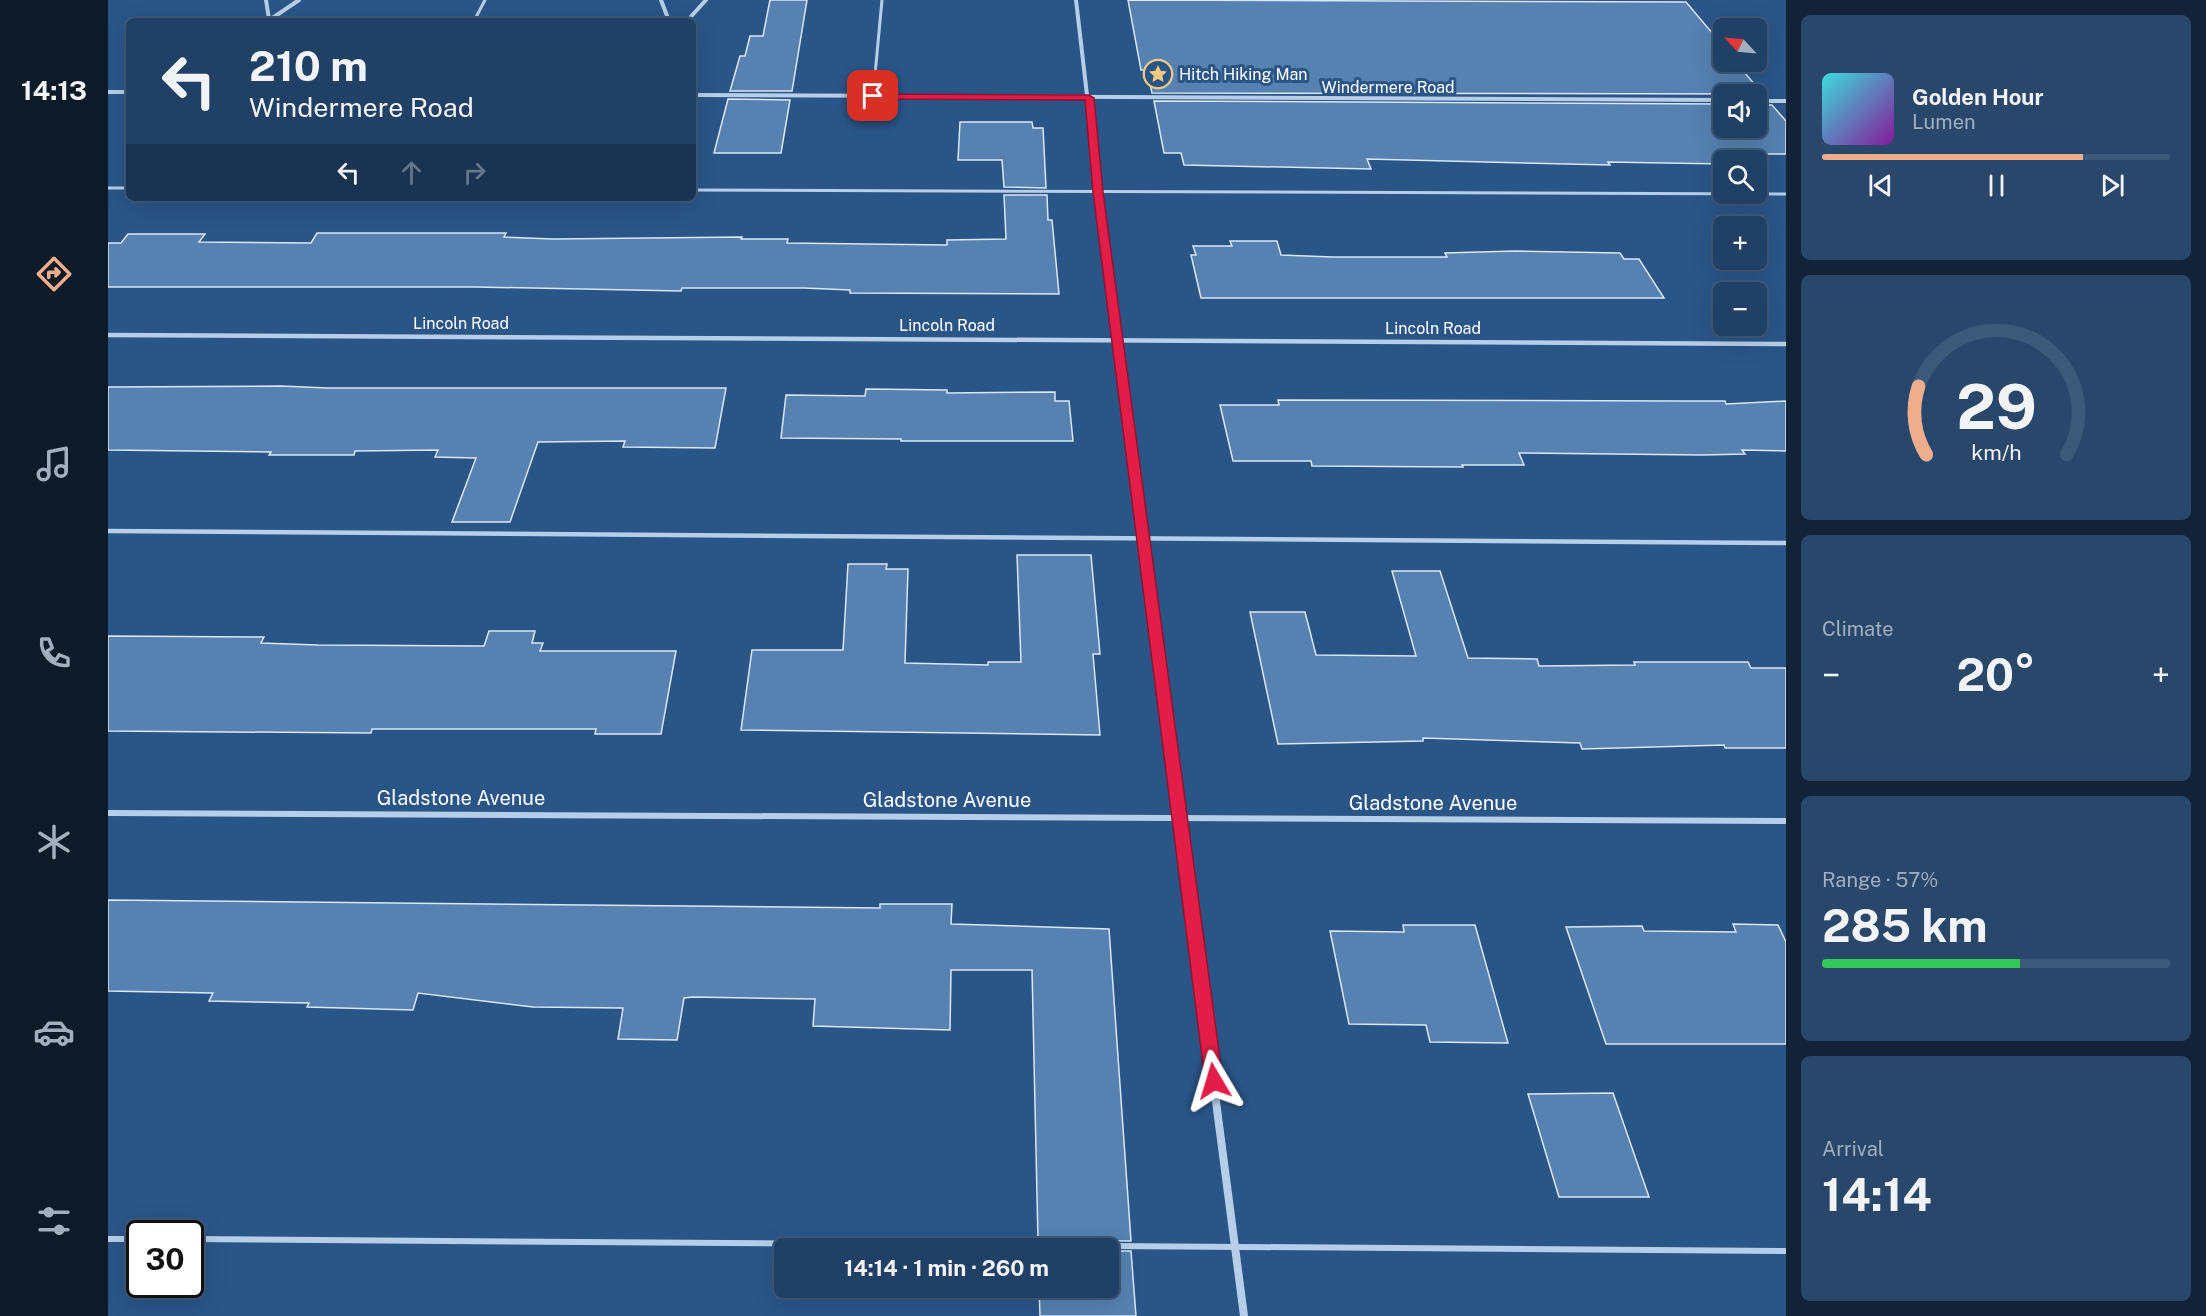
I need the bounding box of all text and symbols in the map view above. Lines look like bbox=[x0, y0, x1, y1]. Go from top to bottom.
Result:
north arrow bbox=[1713, 18, 1767, 72]
map controls bbox=[1713, 18, 1767, 336]
text: 210 m bbox=[249, 41, 368, 90]
icon: left bbox=[150, 42, 228, 120]
place icon: Hitch Hiking Man bbox=[1142, 58, 1174, 90]
place label: Hitch Hiking Man bbox=[1179, 65, 1308, 84]
pin bbox=[847, 70, 898, 121]
text: 14:13 bbox=[21, 74, 87, 106]
street label: Windermere Road bbox=[1321, 78, 1455, 97]
icon: arrive bbox=[856, 79, 889, 112]
button: sound bbox=[1713, 84, 1767, 138]
text: Golden Hour bbox=[1912, 84, 2043, 110]
text: Windermere Road bbox=[249, 91, 474, 123]
text: Lumen bbox=[1912, 110, 1976, 134]
button: search bbox=[1713, 150, 1767, 204]
icon: left bbox=[332, 156, 365, 189]
icon: ahead bbox=[395, 156, 428, 189]
icon: right bbox=[458, 156, 491, 189]
icon: previous bbox=[1864, 169, 1897, 202]
icon: pause bbox=[1980, 169, 2013, 202]
icon: next bbox=[2096, 169, 2129, 202]
button: + bbox=[1713, 216, 1767, 270]
icon: directions bbox=[33, 253, 75, 295]
button: − bbox=[1713, 282, 1767, 336]
street label: Lincoln Road bbox=[413, 314, 509, 333]
street label: Lincoln Road bbox=[899, 316, 995, 335]
street label: Lincoln Road bbox=[1385, 319, 1481, 338]
text: 29 bbox=[1956, 370, 2036, 443]
text: km/h bbox=[1971, 440, 2021, 465]
icon: music bbox=[33, 443, 75, 485]
text: Climate bbox=[1822, 617, 1894, 641]
icon: phone bbox=[33, 632, 75, 674]
text: 20° bbox=[1957, 648, 2035, 701]
text: − bbox=[1822, 656, 1840, 694]
text: + bbox=[2152, 656, 2170, 694]
street label: Gladstone Avenue bbox=[377, 786, 545, 810]
street label: Gladstone Avenue bbox=[863, 788, 1031, 812]
street label: Gladstone Avenue bbox=[1349, 791, 1517, 815]
icon: climate bbox=[33, 821, 75, 863]
text: Range · 57% bbox=[1822, 868, 1938, 892]
text: 285 km bbox=[1822, 899, 1988, 952]
icon: car bbox=[33, 1011, 75, 1053]
position arrow bbox=[1182, 1049, 1246, 1113]
text: Arrival bbox=[1822, 1137, 1884, 1161]
text: 14:14 bbox=[1822, 1168, 1932, 1221]
icon: filters bbox=[33, 1200, 75, 1242]
speed limit sign: 30 bbox=[126, 1220, 204, 1298]
text: 14:14 · 1 min · 260 m bbox=[844, 1255, 1049, 1281]

